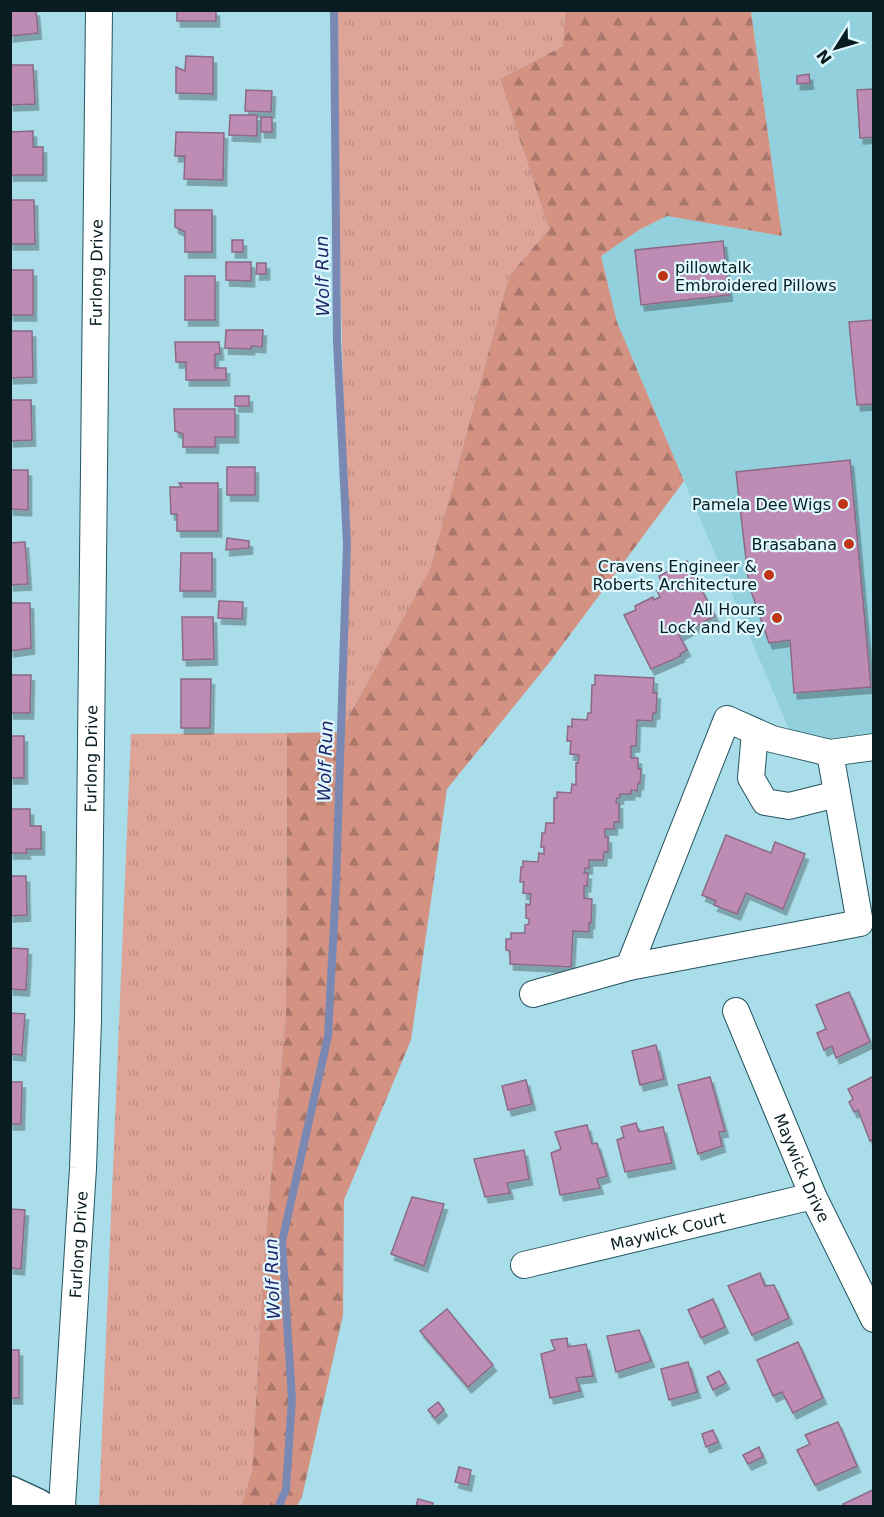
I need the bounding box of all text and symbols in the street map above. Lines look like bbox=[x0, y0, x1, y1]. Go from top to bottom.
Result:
north arrow bbox=[806, 18, 866, 78]
text: N bbox=[813, 46, 836, 68]
street label: Furlong Drive bbox=[86, 219, 106, 327]
water label: Wolf Run bbox=[311, 235, 333, 317]
place label: pillowtalk Embroidered Pillows bbox=[675, 258, 836, 295]
marker: pillowtalk Embroidered Pillows bbox=[656, 269, 670, 283]
place label: Pamela Dee Wigs bbox=[692, 495, 831, 514]
marker: Pamela Dee Wigs bbox=[836, 497, 850, 511]
place label: Brasabana bbox=[752, 535, 837, 554]
marker: Brasabana bbox=[842, 537, 856, 551]
place label: Cravens Engineer & Roberts Architecture bbox=[593, 557, 757, 594]
marker: Cravens Engineer & Roberts Architecture bbox=[762, 568, 776, 582]
place label: All Hours Lock and Key bbox=[659, 600, 765, 637]
marker: All Hours Lock and Key bbox=[770, 611, 784, 625]
street label: Furlong Drive bbox=[81, 705, 101, 813]
water label: Wolf Run bbox=[313, 720, 337, 802]
street label: Maywick Drive bbox=[770, 1111, 834, 1225]
street label: Furlong Drive bbox=[65, 1190, 91, 1299]
street label: Maywick Court bbox=[608, 1208, 727, 1254]
water label: Wolf Run bbox=[260, 1238, 284, 1320]

